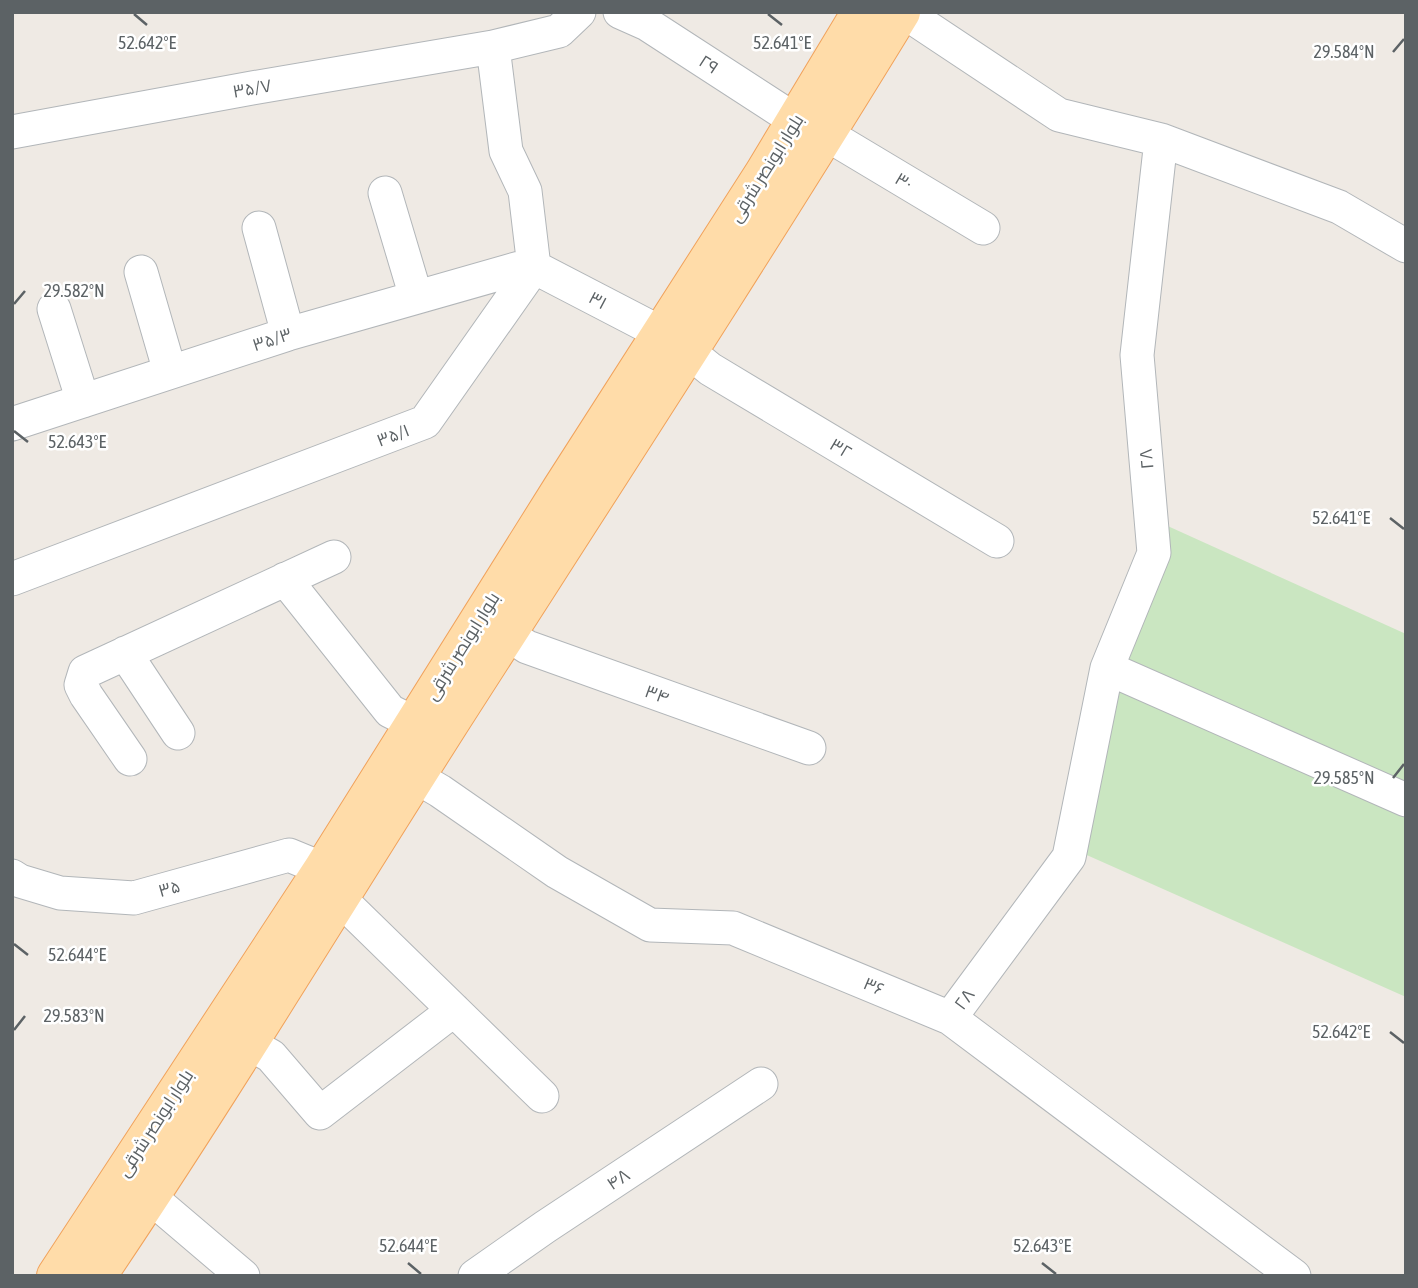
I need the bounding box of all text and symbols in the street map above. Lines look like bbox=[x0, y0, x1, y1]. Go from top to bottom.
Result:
text: 52.642°E bbox=[118, 32, 176, 53]
text: 52.641°E bbox=[753, 32, 811, 53]
text: 29.584°N bbox=[1313, 41, 1375, 62]
street label: ۲۹ bbox=[695, 50, 723, 78]
street label: ۳۵/۷ bbox=[231, 74, 273, 102]
street label: بلوار ابونصر شرقی bbox=[724, 110, 808, 226]
street label: ۳۰ bbox=[891, 168, 917, 194]
text: 29.582°N bbox=[43, 280, 105, 301]
street label: ۳۱ bbox=[585, 287, 611, 313]
street label: ۳۵/۳ bbox=[250, 323, 294, 355]
street label: ۳۵/۱ bbox=[374, 419, 412, 451]
text: 52.643°E bbox=[48, 431, 106, 452]
street label: ۳۲ bbox=[826, 433, 856, 463]
street label: ۲۸ bbox=[1135, 448, 1157, 470]
text: 52.641°E bbox=[1312, 507, 1370, 528]
street label: بلوار ابونصر شرقی bbox=[420, 588, 504, 704]
street label: ۳۴ bbox=[642, 680, 672, 708]
text: 29.585°N bbox=[1313, 767, 1375, 788]
street label: ۳۵ bbox=[156, 875, 182, 901]
text: 52.644°E bbox=[48, 944, 106, 965]
street label: ۳۶ bbox=[860, 972, 888, 1000]
street label: ۲۸ bbox=[949, 984, 979, 1014]
text: 29.583°N bbox=[43, 1005, 105, 1026]
text: 52.642°E bbox=[1312, 1021, 1370, 1042]
street label: بلوار ابونصر شرقی bbox=[113, 1065, 198, 1181]
street label: ۴۸ bbox=[603, 1164, 633, 1194]
text: 52.644°E bbox=[379, 1235, 437, 1256]
text: 52.643°E bbox=[1013, 1235, 1071, 1256]

